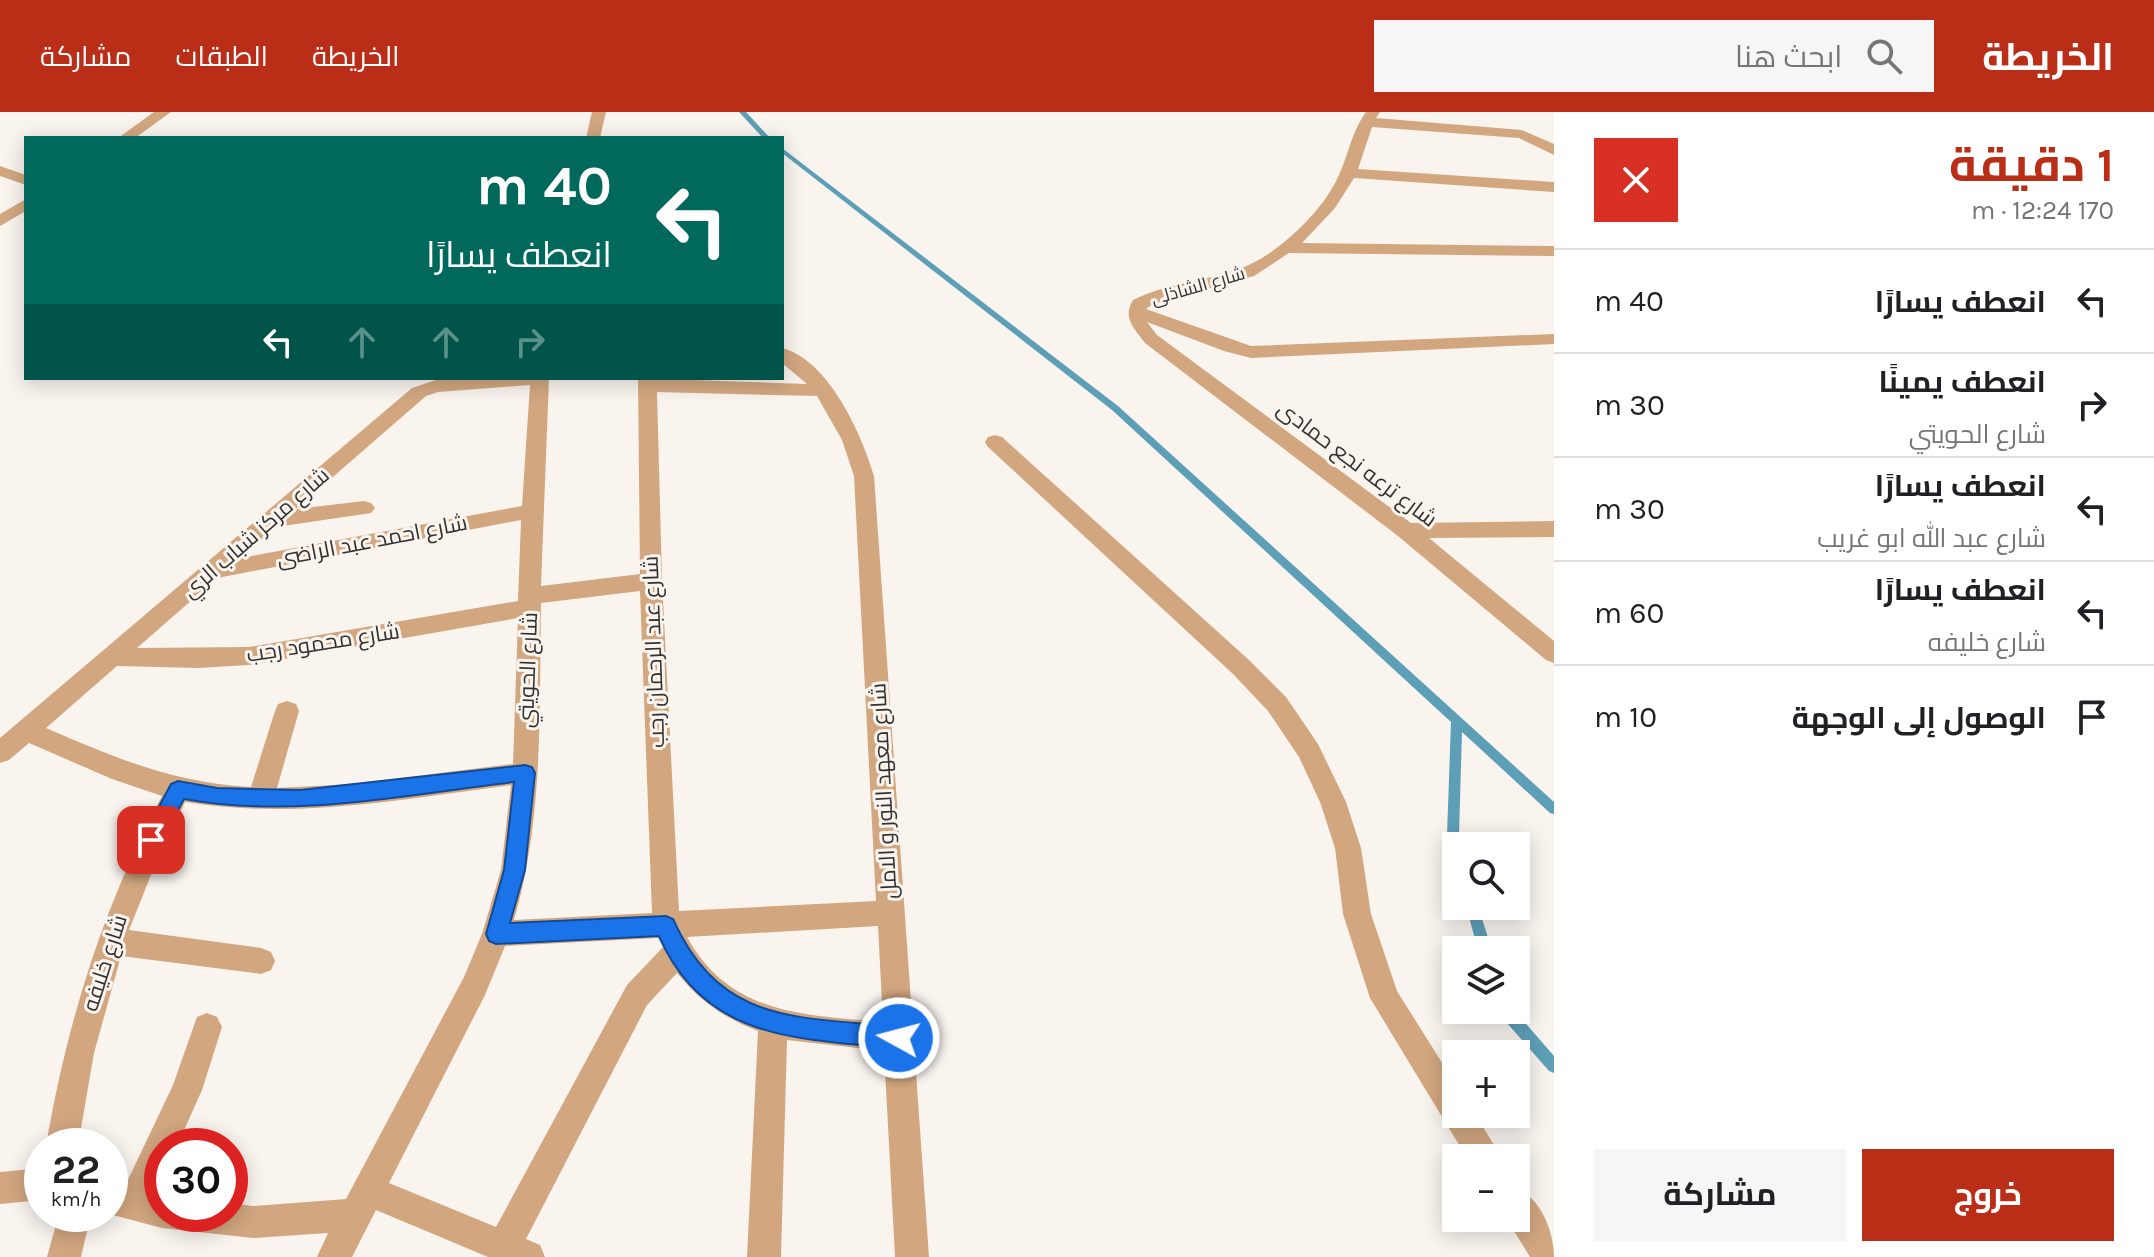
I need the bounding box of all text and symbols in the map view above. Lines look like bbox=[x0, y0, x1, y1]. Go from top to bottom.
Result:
search box bbox=[1374, 20, 1934, 92]
icon: search bbox=[1862, 34, 1906, 78]
text: الخريطة bbox=[1982, 35, 2114, 80]
text: ابحث هنا bbox=[1735, 39, 1842, 75]
text: مشاركة bbox=[40, 40, 131, 73]
text: الطبقات bbox=[175, 40, 268, 73]
text: الخريطة bbox=[312, 40, 399, 73]
text: 1 دقيقة bbox=[1949, 137, 2114, 193]
button: close bbox=[1594, 138, 1678, 222]
text: 40 m bbox=[476, 153, 612, 218]
icon: left bbox=[640, 168, 744, 272]
text: 170 m · 12:24 bbox=[1971, 195, 2114, 226]
text: انعطف يسارًا bbox=[426, 234, 612, 276]
street label: شارع الشاذلى bbox=[1148, 262, 1248, 311]
icon: left bbox=[2070, 279, 2114, 323]
text: 40 m bbox=[1594, 283, 1664, 319]
text: انعطف يسارًا bbox=[1875, 284, 2046, 320]
icon: left bbox=[256, 320, 300, 364]
icon: ahead bbox=[340, 320, 384, 364]
icon: ahead bbox=[424, 320, 468, 364]
icon: right bbox=[508, 320, 552, 364]
text: انعطف يمينًا bbox=[1878, 364, 2046, 400]
icon: right bbox=[2070, 383, 2114, 427]
text: 30 m bbox=[1594, 387, 1665, 423]
street label: شارع ترعه نجع حمادى bbox=[1271, 395, 1442, 533]
text: شارع الحويتي bbox=[1909, 419, 2046, 450]
street label: شارع مركز شباب الري bbox=[177, 462, 337, 606]
text: انعطف يسارًا bbox=[1875, 468, 2046, 504]
icon: left bbox=[2070, 487, 2114, 531]
text: 30 m bbox=[1594, 491, 1665, 527]
street label: شارع احمد عبد الراضى bbox=[274, 510, 470, 573]
text: شارع عبد الله ابو غريب bbox=[1817, 523, 2046, 554]
street label: شارع عبد الرحمان رجب bbox=[638, 555, 671, 749]
text: انعطف يسارًا bbox=[1875, 572, 2046, 608]
icon: left bbox=[2070, 591, 2114, 635]
text: 60 m bbox=[1594, 595, 1664, 631]
street label: شارع الحويتي bbox=[513, 612, 546, 729]
street label: شارع محمود رجب bbox=[245, 618, 402, 669]
text: شارع خليفه bbox=[1928, 627, 2046, 658]
street label: شارع معهد النور و الامل bbox=[865, 682, 904, 900]
icon: arrive bbox=[2070, 695, 2114, 739]
text: 10 m bbox=[1594, 699, 1657, 735]
text: الوصول إلى الوجهة bbox=[1792, 700, 2046, 736]
pin bbox=[117, 806, 185, 874]
icon: arrive bbox=[129, 818, 173, 862]
map controls bbox=[1442, 832, 1530, 1232]
button: search bbox=[1442, 832, 1530, 920]
street label: شارع خليفه bbox=[77, 911, 134, 1015]
button: layers bbox=[1442, 936, 1530, 1024]
position arrow bbox=[857, 996, 941, 1080]
button: + bbox=[1442, 1040, 1530, 1128]
speed limit sign: 30 bbox=[144, 1128, 248, 1232]
button: − bbox=[1442, 1144, 1530, 1232]
text: 22 bbox=[52, 1146, 100, 1193]
button: مشاركة bbox=[1594, 1149, 1846, 1241]
button: خروج bbox=[1862, 1149, 2114, 1241]
text: km/h bbox=[51, 1188, 101, 1211]

